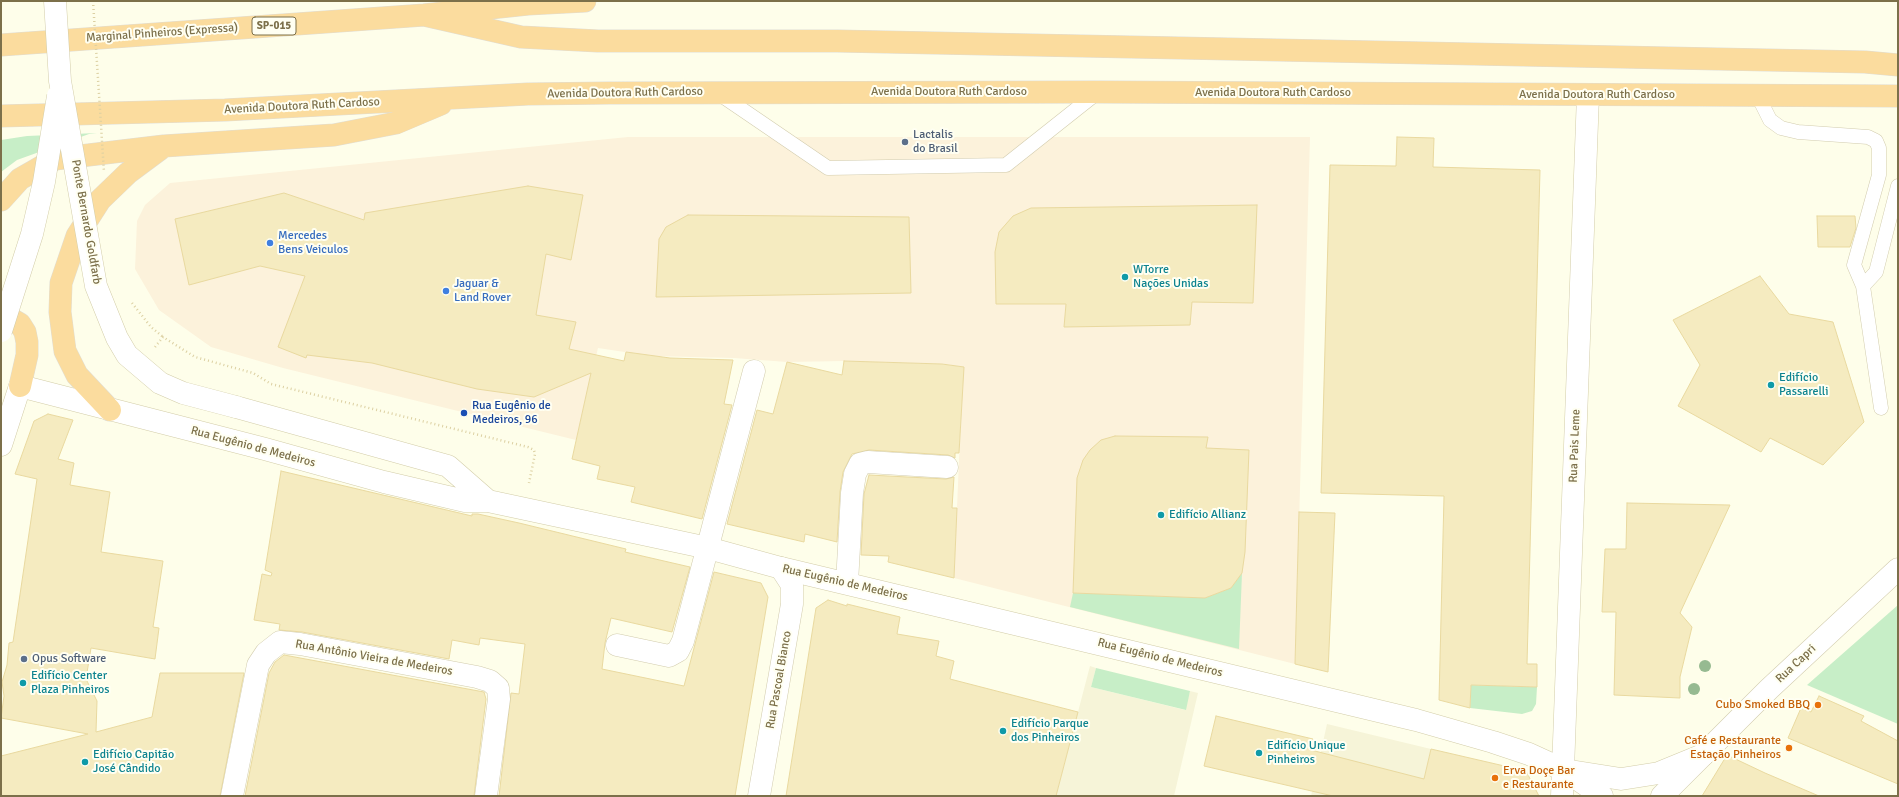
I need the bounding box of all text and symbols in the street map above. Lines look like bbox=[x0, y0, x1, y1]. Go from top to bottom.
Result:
road number: SP-015 bbox=[252, 17, 296, 35]
street label: Marginal Pinheiros (Expressa) bbox=[85, 20, 239, 46]
street label: Avenida Doutora Ruth Cardoso bbox=[547, 84, 703, 102]
street label: Avenida Doutora Ruth Cardoso bbox=[871, 85, 1027, 99]
street label: Avenida Doutora Ruth Cardoso bbox=[1195, 86, 1351, 100]
street label: Avenida Doutora Ruth Cardoso bbox=[1519, 88, 1675, 102]
street label: Avenida Doutora Ruth Cardoso bbox=[224, 95, 380, 117]
place label: Lactalis do Brasil bbox=[913, 128, 958, 156]
marker: Lactalis do Brasil bbox=[900, 137, 910, 147]
street label: Ponte Bernardo Goldfarb bbox=[68, 158, 104, 286]
place label: Mercedes Bens Veiculos bbox=[278, 229, 348, 257]
marker: Mercedes Bens Veiculos bbox=[265, 238, 275, 248]
place label: WTorre Nações Unidas bbox=[1133, 263, 1208, 291]
marker: WTorre Nações Unidas bbox=[1120, 272, 1130, 282]
place label: Jaguar & Land Rover bbox=[454, 277, 511, 305]
marker: Jaguar & Land Rover bbox=[441, 286, 451, 296]
place label: Edifício Passarelli bbox=[1779, 371, 1829, 399]
marker: Edifício Passarelli bbox=[1766, 380, 1776, 390]
place label: Rua Eugênio de Medeiros, 96 bbox=[472, 399, 551, 427]
marker: Rua Eugênio de Medeiros, 96 bbox=[459, 408, 469, 418]
street label: Rua Pais Leme bbox=[1567, 409, 1583, 483]
street label: Rua Eugênio de Medeiros bbox=[189, 423, 317, 471]
place label: Edifício Allianz bbox=[1169, 508, 1246, 522]
marker: Edifício Allianz bbox=[1156, 510, 1166, 520]
street label: Rua Eugênio de Medeiros bbox=[781, 562, 909, 604]
street label: Rua Pascoal Bianco bbox=[763, 630, 795, 730]
street label: Rua Eugênio de Medeiros bbox=[1096, 635, 1224, 681]
street label: Rua Antônio Vieira de Medeiros bbox=[294, 637, 454, 679]
street label: Rua Capri bbox=[1773, 642, 1819, 686]
place label: Opus Software bbox=[32, 652, 106, 666]
marker: Opus Software bbox=[19, 654, 29, 664]
place label: Edifício Center Plaza Pinheiros bbox=[31, 669, 110, 697]
marker: Edifício Center Plaza Pinheiros bbox=[18, 678, 28, 688]
place label: Cubo Smoked BBQ bbox=[1716, 698, 1810, 712]
marker: Cubo Smoked BBQ bbox=[1813, 700, 1823, 710]
place label: Edifício Parque dos Pinheiros bbox=[1011, 717, 1089, 745]
marker: Edifício Parque dos Pinheiros bbox=[998, 726, 1008, 736]
place label: Café e Restaurante Estação Pinheiros bbox=[1684, 734, 1781, 762]
place label: Edifício Unique Pinheiros bbox=[1267, 739, 1346, 767]
marker: Café e Restaurante Estação Pinheiros bbox=[1784, 743, 1794, 753]
place label: Edifício Capitão José Cândido bbox=[93, 748, 174, 776]
marker: Edifício Unique Pinheiros bbox=[1254, 748, 1264, 758]
marker: Edifício Capitão José Cândido bbox=[80, 757, 90, 767]
place label: Erva Doçe Bar e Restaurante bbox=[1503, 764, 1575, 792]
marker: Erva Doçe Bar e Restaurante bbox=[1490, 773, 1500, 783]

